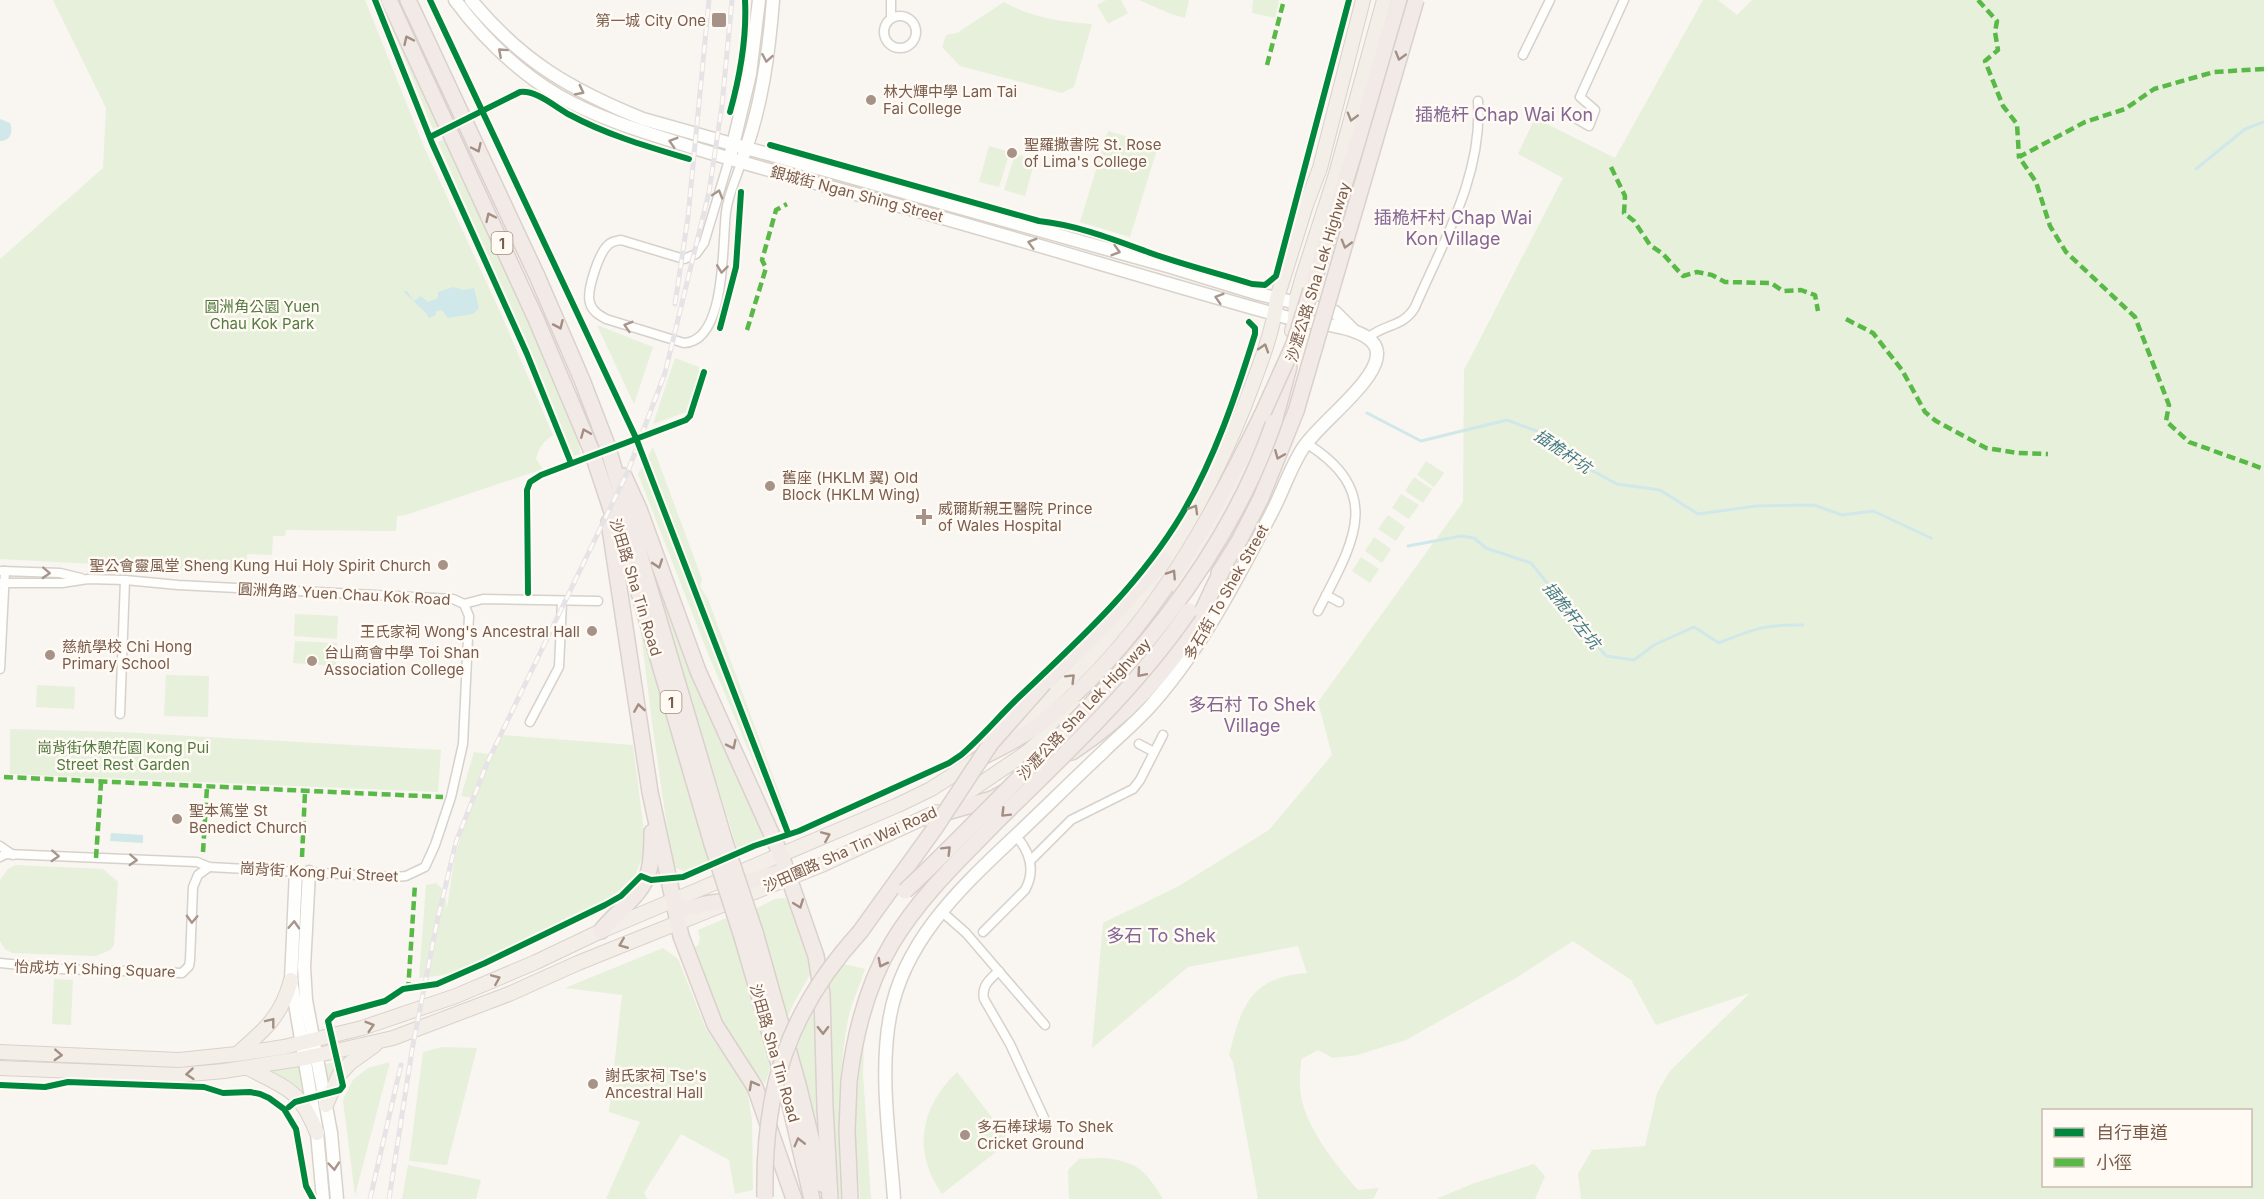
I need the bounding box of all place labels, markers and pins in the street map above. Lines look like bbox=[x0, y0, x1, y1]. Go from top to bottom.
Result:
place label: 第一城 City One bbox=[595, 11, 706, 30]
marker: 第一城 City One bbox=[710, 11, 728, 29]
place label: 林大輝中學 Lam Tai Fai College bbox=[883, 82, 1017, 118]
marker: 林大輝中學 Lam Tai Fai College bbox=[864, 93, 878, 107]
place label: 聖羅撒書院 St. Rose of Lima's College bbox=[1024, 135, 1161, 171]
marker: 聖羅撒書院 St. Rose of Lima's College bbox=[1005, 146, 1019, 160]
place label: 舊座 (HKLM 翼) Old Block (HKLM Wing) bbox=[782, 468, 920, 504]
marker: 舊座 (HKLM 翼) Old Block (HKLM Wing) bbox=[763, 479, 777, 493]
place label: 威爾斯親王醫院 Prince of Wales Hospital bbox=[938, 499, 1093, 535]
marker: 威爾斯親王醫院 Prince of Wales Hospital bbox=[915, 508, 933, 526]
place label: 聖公會靈風堂 Sheng Kung Hui Holy Spirit Church bbox=[90, 556, 431, 575]
marker: 聖公會靈風堂 Sheng Kung Hui Holy Spirit Church bbox=[436, 558, 450, 572]
place label: 王氏家祠 Wong's Ancestral Hall bbox=[360, 622, 580, 641]
marker: 王氏家祠 Wong's Ancestral Hall bbox=[585, 624, 599, 638]
place label: 慈航學校 Chi Hong Primary School bbox=[62, 637, 192, 673]
place label: 台山商會中學 Toi Shan Association College bbox=[324, 643, 479, 679]
marker: 慈航學校 Chi Hong Primary School bbox=[43, 648, 57, 662]
marker: 台山商會中學 Toi Shan Association College bbox=[305, 654, 319, 668]
place label: 聖本篤堂 St Benedict Church bbox=[189, 801, 307, 837]
marker: 聖本篤堂 St Benedict Church bbox=[170, 812, 184, 826]
place label: 謝氏家祠 Tse's Ancestral Hall bbox=[605, 1066, 707, 1102]
marker: 謝氏家祠 Tse's Ancestral Hall bbox=[586, 1077, 600, 1091]
place label: 多石棒球場 To Shek Cricket Ground bbox=[977, 1117, 1114, 1153]
marker: 多石棒球場 To Shek Cricket Ground bbox=[958, 1128, 972, 1142]

